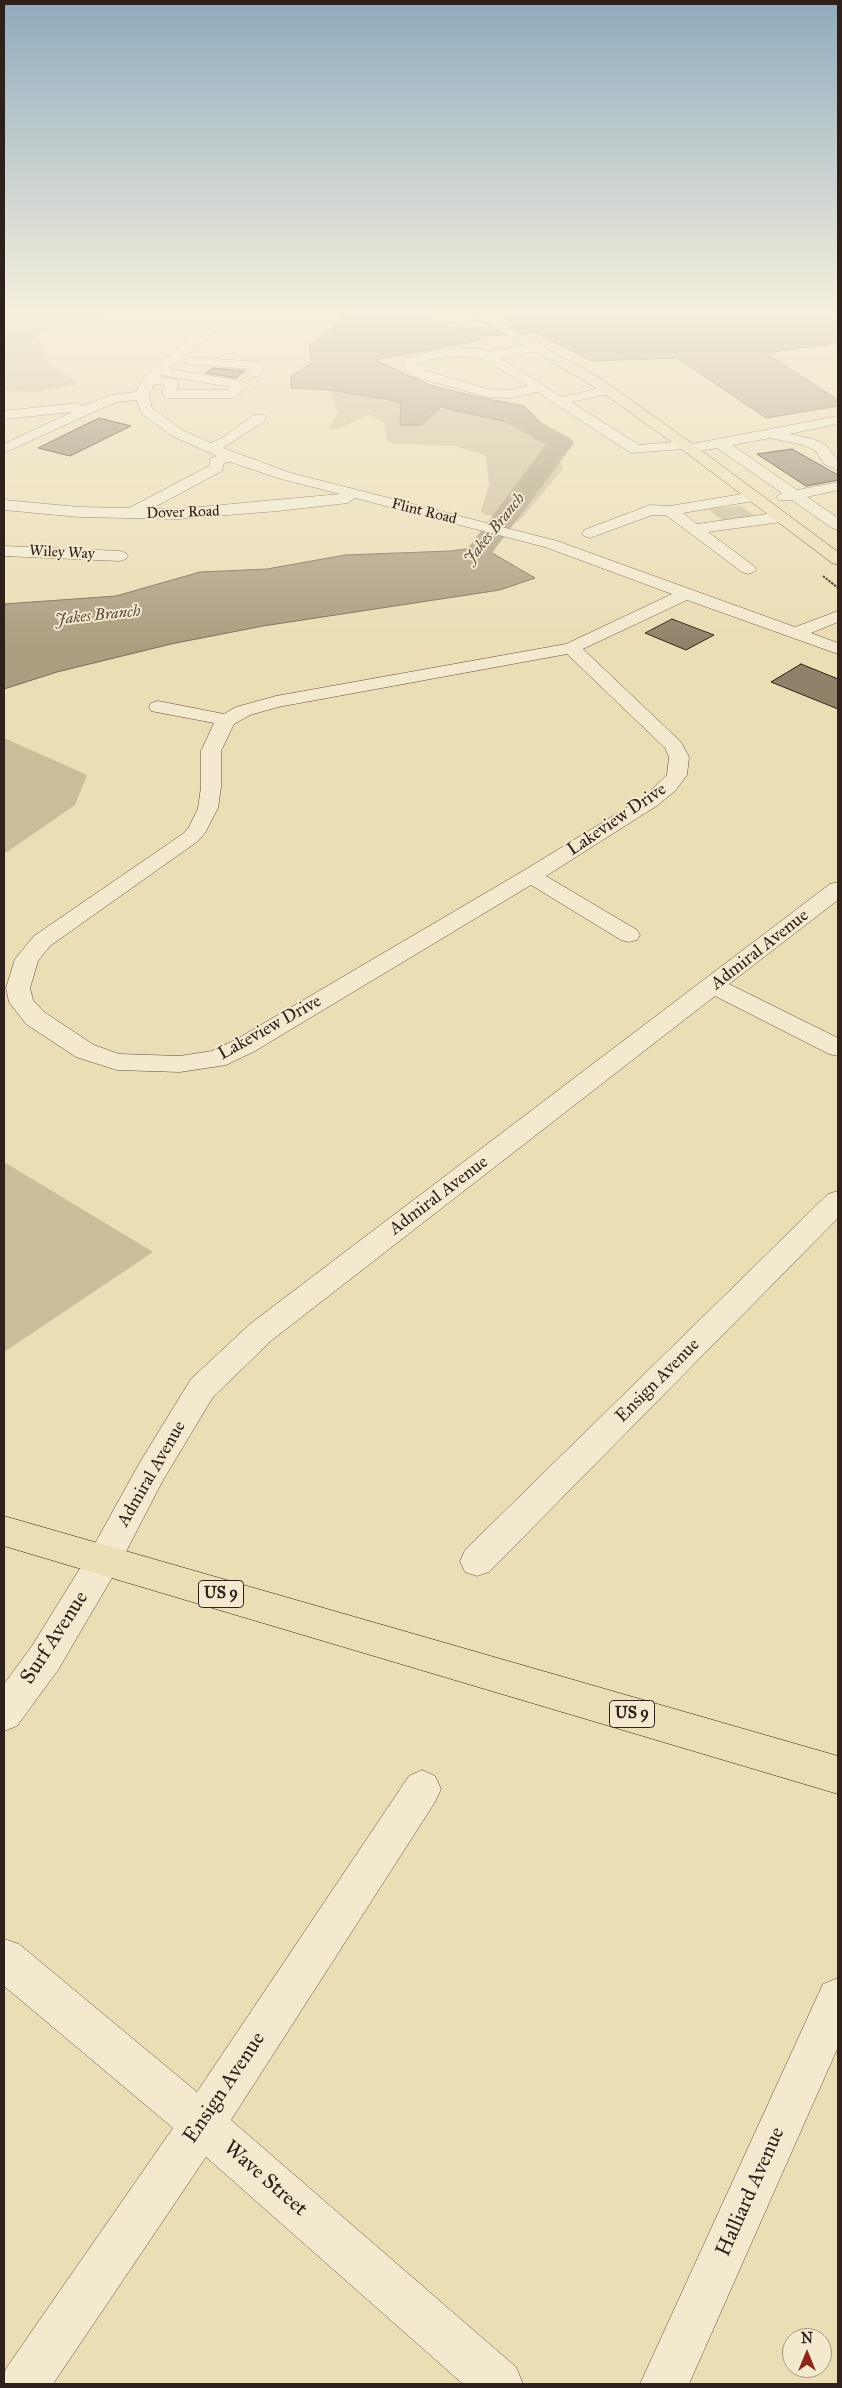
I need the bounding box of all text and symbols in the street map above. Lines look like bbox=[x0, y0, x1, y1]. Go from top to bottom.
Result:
water label: Jakes Branch bbox=[461, 490, 529, 568]
street label: Flint Road bbox=[390, 495, 458, 529]
street label: Dover Road bbox=[146, 503, 220, 523]
street label: Wiley Way bbox=[29, 542, 95, 564]
water label: Jakes Branch bbox=[54, 602, 142, 630]
street label: Lakeview Drive bbox=[563, 779, 671, 861]
street label: Admiral Avenue bbox=[707, 905, 813, 995]
street label: Lakeview Drive bbox=[215, 991, 325, 1065]
street label: Admiral Avenue bbox=[385, 1152, 493, 1240]
street label: Ensign Avenue bbox=[611, 1334, 705, 1428]
street label: Admiral Avenue bbox=[113, 1417, 191, 1531]
road number: US 9 bbox=[198, 1580, 244, 1608]
street label: Surf Avenue bbox=[16, 1587, 94, 1689]
road number: US 9 bbox=[610, 1700, 654, 1728]
street label: Ensign Avenue bbox=[179, 2028, 271, 2148]
street label: Halliard Avenue bbox=[711, 2123, 791, 2261]
street label: Wave Street bbox=[218, 2136, 312, 2222]
north arrow bbox=[782, 2328, 832, 2378]
text: N bbox=[801, 2330, 813, 2347]

